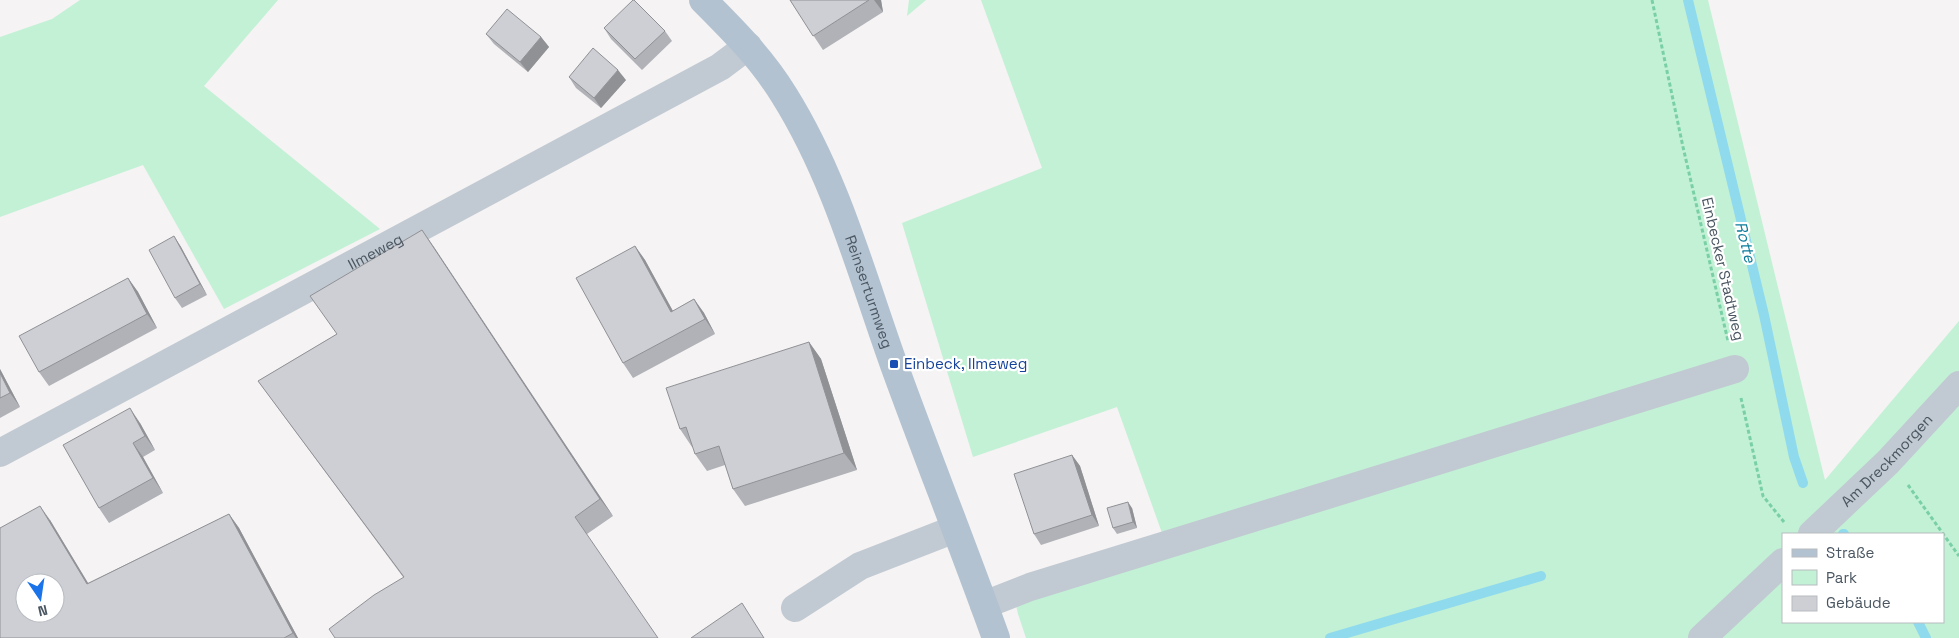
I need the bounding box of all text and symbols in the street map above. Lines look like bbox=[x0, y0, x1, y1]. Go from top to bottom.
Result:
street label: Einbecker Stadtweg bbox=[1698, 195, 1749, 342]
water label: Rotte bbox=[1730, 219, 1761, 266]
street label: Ilmeweg bbox=[345, 229, 406, 274]
street label: Reinserturmweg bbox=[841, 232, 897, 351]
place label: Einbeck, Ilmeweg bbox=[904, 354, 1027, 373]
marker: Einbeck, Ilmeweg bbox=[888, 358, 900, 370]
street label: Am Dreckmorgen bbox=[1837, 410, 1936, 511]
legend bbox=[1782, 533, 1944, 623]
text: Straße bbox=[1826, 543, 1875, 562]
text: Park bbox=[1826, 568, 1857, 587]
north arrow bbox=[15, 573, 65, 623]
text: Gebäude bbox=[1826, 593, 1891, 612]
text: N bbox=[36, 601, 50, 620]

